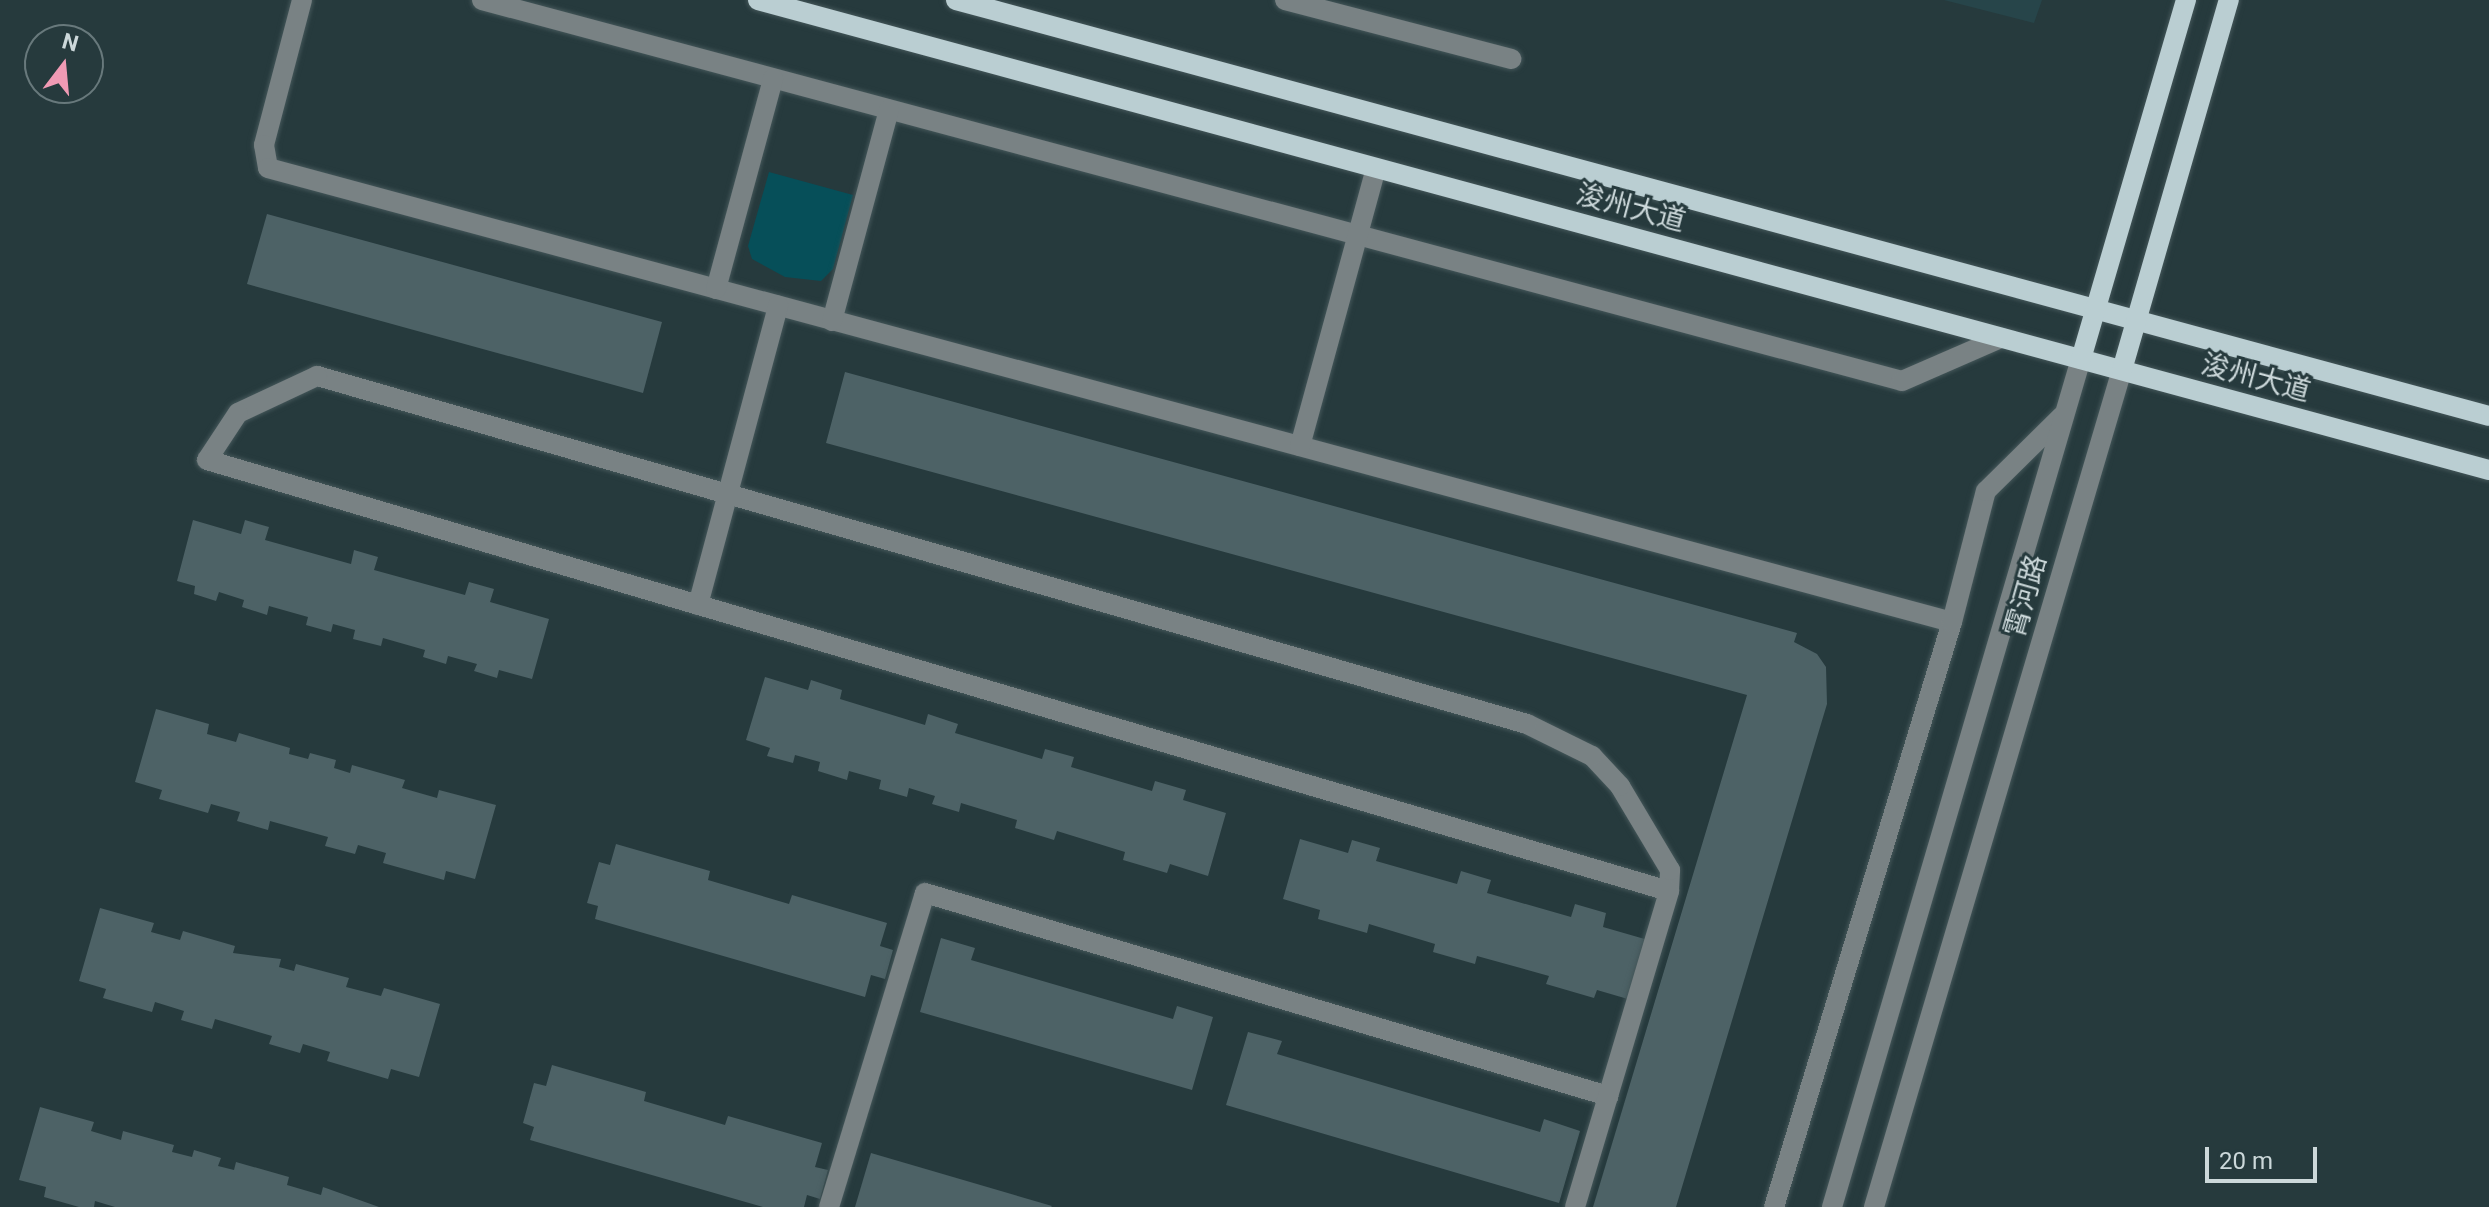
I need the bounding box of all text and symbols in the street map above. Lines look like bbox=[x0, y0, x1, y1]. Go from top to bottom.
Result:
north arrow bbox=[24, 24, 104, 104]
text: N bbox=[59, 28, 81, 57]
street label: 浚州大道 bbox=[1573, 177, 1689, 239]
street label: 浚州大道 bbox=[2198, 347, 2314, 409]
street label: 霄河路 bbox=[1998, 551, 2054, 641]
scale bar bbox=[2209, 1131, 2321, 1181]
text: 20 m bbox=[2219, 1147, 2273, 1175]

